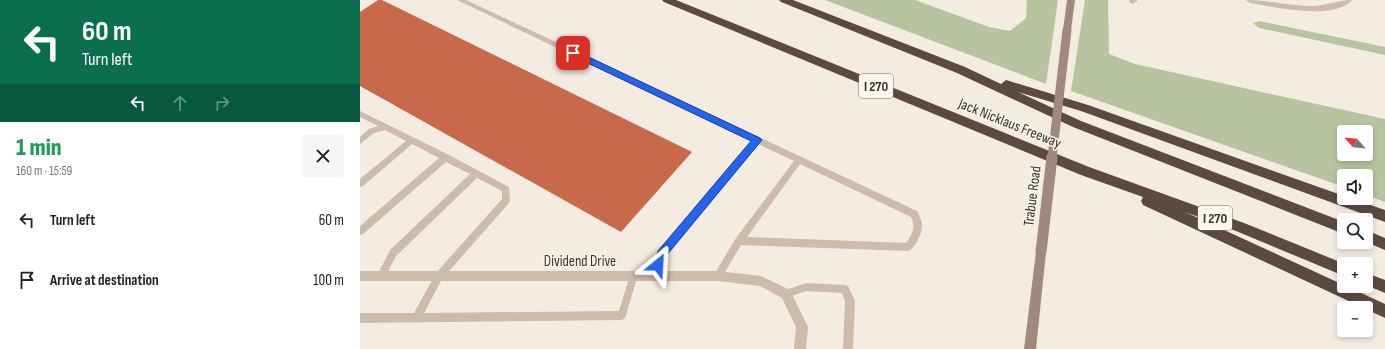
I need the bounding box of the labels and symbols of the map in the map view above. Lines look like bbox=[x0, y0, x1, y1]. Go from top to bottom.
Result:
pin bbox=[556, 36, 590, 70]
road number: I 270 bbox=[859, 74, 893, 98]
street label: Jack Nicklaus Freeway bbox=[955, 94, 1064, 153]
north arrow bbox=[1337, 125, 1373, 161]
street label: Trabue Road bbox=[1019, 165, 1046, 227]
road number: I 270 bbox=[1198, 206, 1232, 230]
position arrow bbox=[637, 244, 679, 286]
street label: Dividend Drive bbox=[544, 252, 616, 271]

